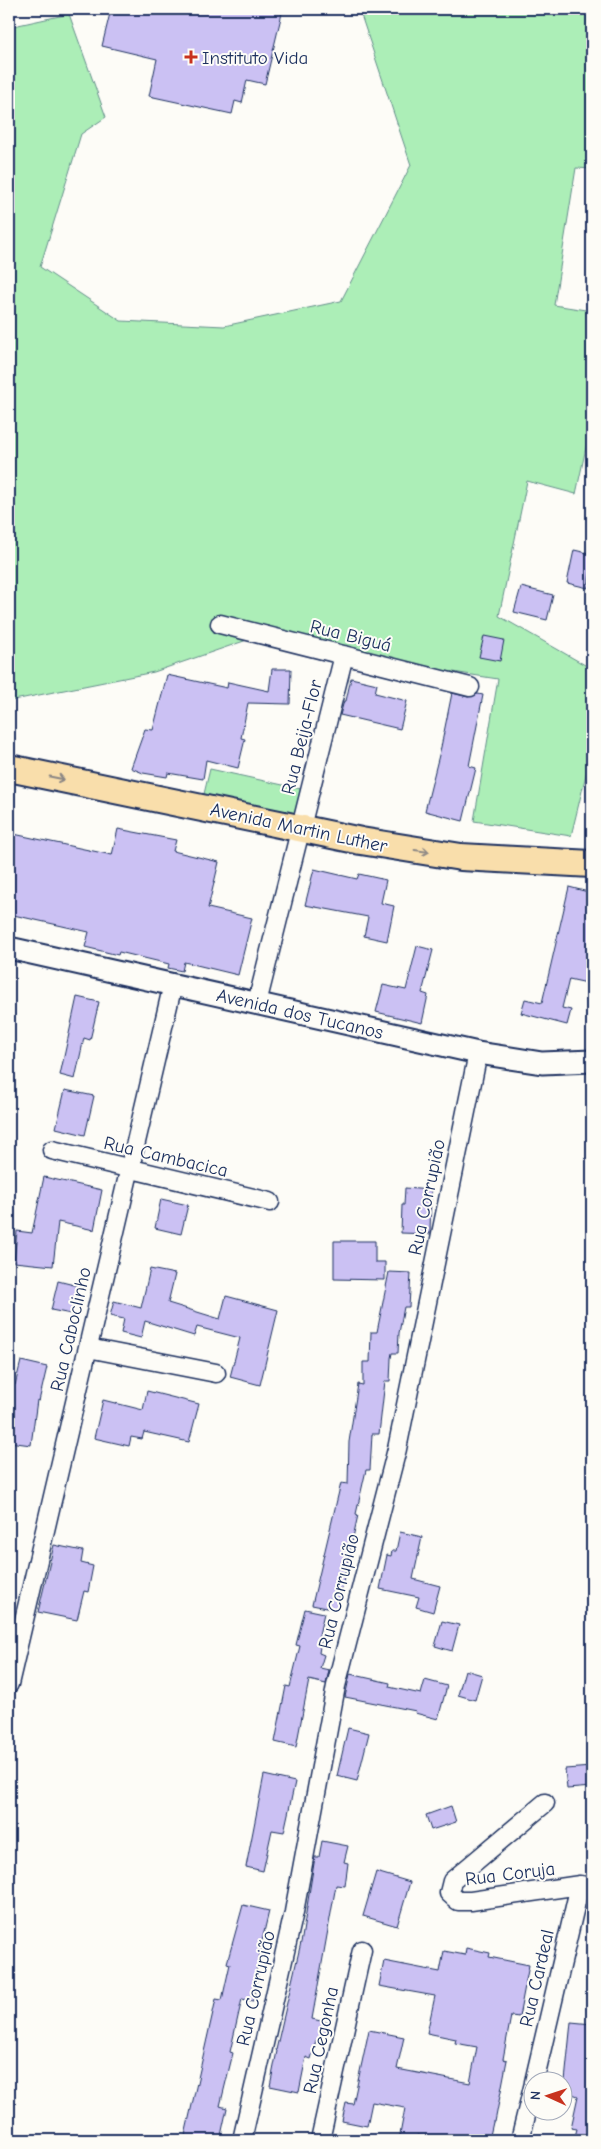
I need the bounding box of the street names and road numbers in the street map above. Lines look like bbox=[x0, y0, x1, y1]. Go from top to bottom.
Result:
street label: Rua Biguá bbox=[308, 615, 394, 657]
street label: Rua Beija-Flor bbox=[277, 677, 327, 797]
street label: Avenida Martin Luther bbox=[208, 798, 390, 858]
street label: Avenida dos Tucanos bbox=[214, 984, 385, 1044]
street label: Rua Cambacica bbox=[102, 1132, 230, 1182]
street label: Rua Corrupião bbox=[404, 1137, 450, 1257]
street label: Rua Caboclinho bbox=[46, 1265, 96, 1394]
street label: Rua Corrupião bbox=[314, 1531, 364, 1651]
street label: Rua Coruja bbox=[464, 1858, 556, 1890]
street label: Rua Cardeal bbox=[515, 1927, 559, 2029]
street label: Rua Corrupião bbox=[232, 1928, 280, 2048]
street label: Rua Cegonha bbox=[299, 1985, 343, 2096]

